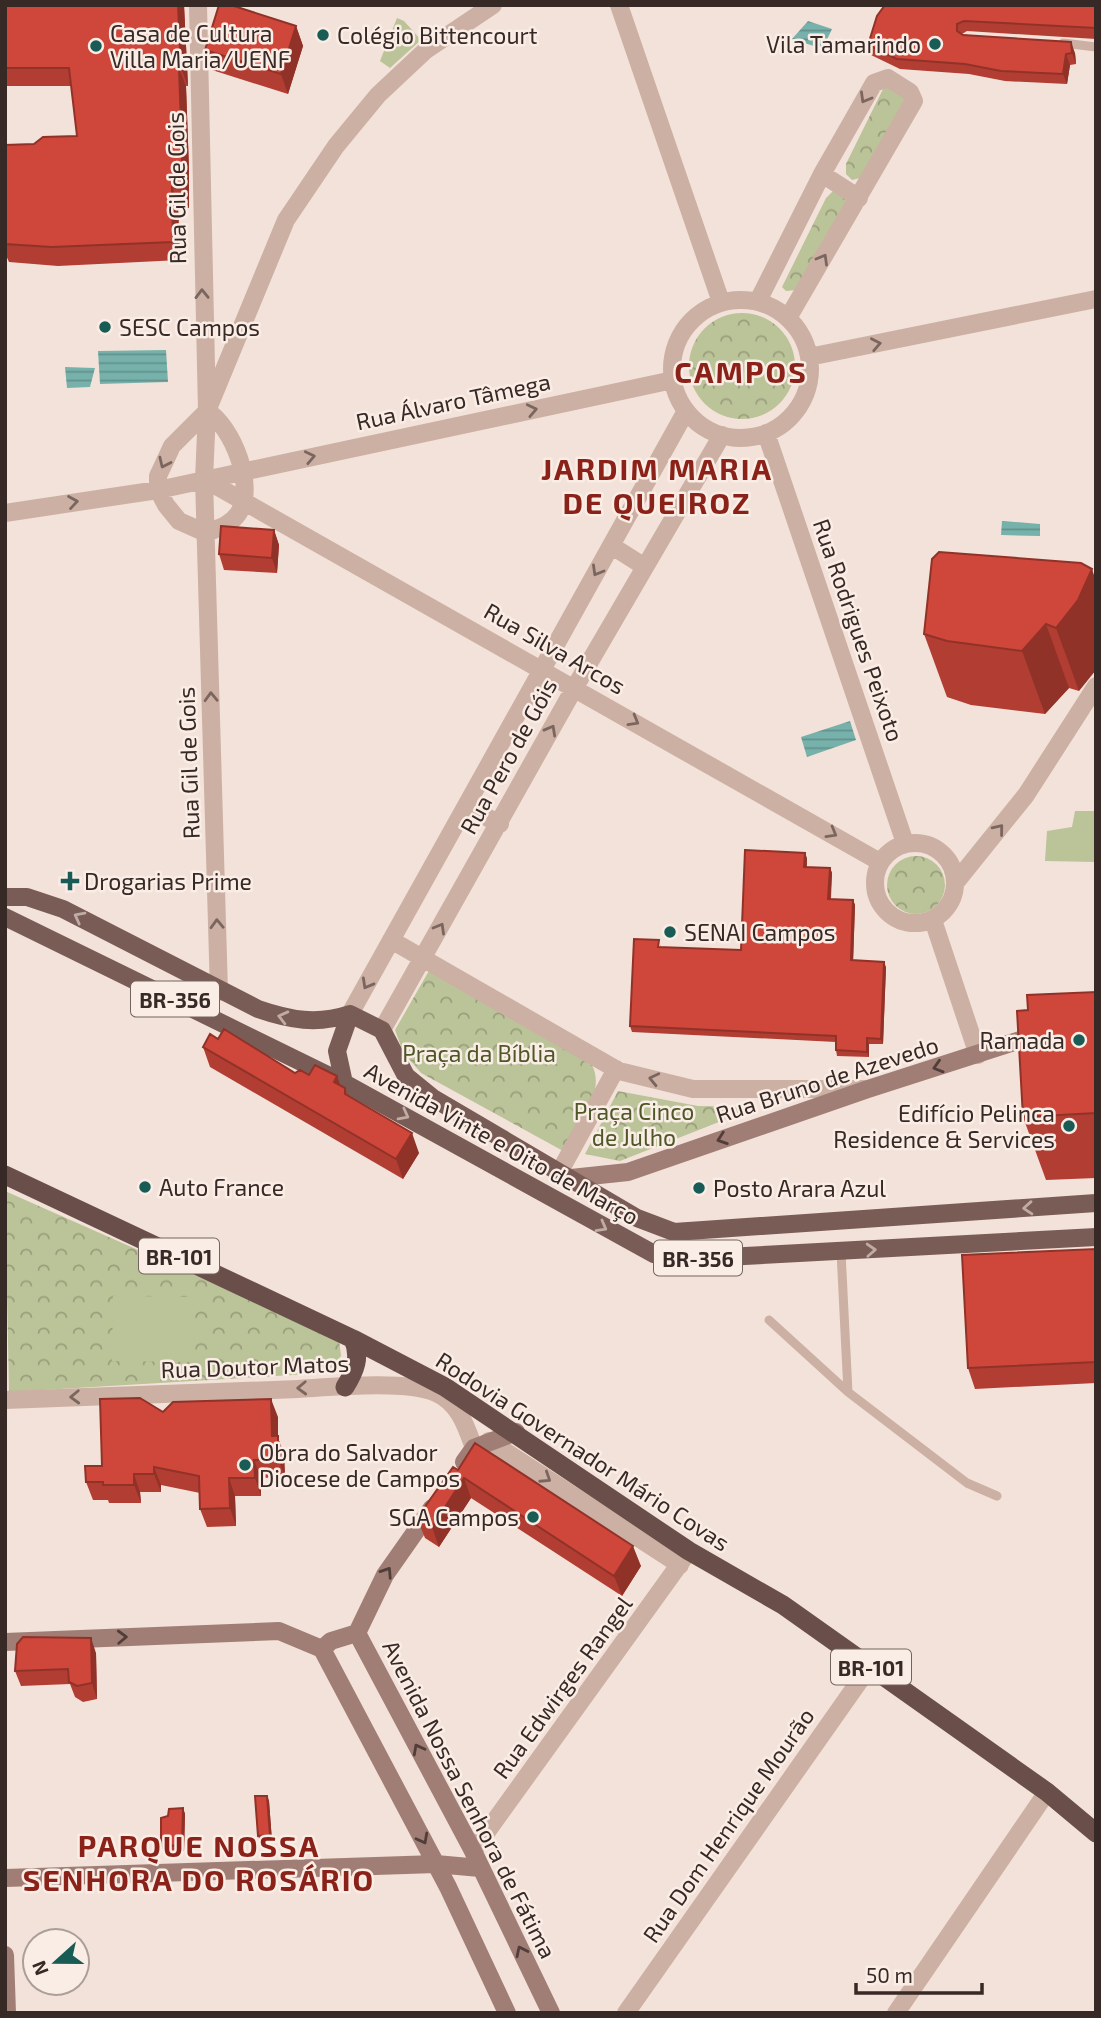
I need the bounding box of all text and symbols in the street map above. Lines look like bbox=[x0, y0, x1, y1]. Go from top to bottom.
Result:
place label: Casa de Cultura Villa Maria/UENF bbox=[110, 19, 290, 73]
place label: Colégio Bittencourt bbox=[337, 21, 538, 49]
marker: Colégio Bittencourt bbox=[315, 27, 331, 43]
place label: Vila Tamarindo bbox=[766, 30, 921, 58]
marker: Vila Tamarindo bbox=[927, 36, 943, 52]
marker: Casa de Cultura Villa Maria/UENF bbox=[88, 38, 104, 54]
one-way arrow bbox=[860, 91, 873, 104]
street label: Rua Gil de Gois bbox=[161, 112, 191, 264]
one-way arrow bbox=[815, 254, 828, 267]
one-way arrow bbox=[195, 288, 210, 299]
place label: SESC Campos bbox=[119, 313, 260, 341]
marker: SESC Campos bbox=[97, 319, 113, 335]
one-way arrow bbox=[870, 337, 882, 352]
district label: CAMPOS bbox=[674, 353, 808, 389]
street label: Rua Álvaro Tâmega bbox=[353, 367, 553, 435]
one-way arrow bbox=[526, 403, 538, 418]
one-way arrow bbox=[304, 450, 316, 465]
district label: JARDIM MARIA DE QUEIROZ bbox=[541, 450, 773, 521]
one-way arrow bbox=[158, 456, 172, 468]
one-way arrow bbox=[67, 495, 78, 510]
street label: Rua Rodrigues Peixoto bbox=[808, 515, 910, 745]
one-way arrow bbox=[593, 563, 606, 576]
street label: Rua Silva Arcos bbox=[479, 596, 631, 700]
street label: Rua Pero de Góis bbox=[454, 673, 562, 839]
street label: Rua Gil de Gois bbox=[171, 686, 205, 840]
one-way arrow bbox=[203, 691, 218, 702]
one-way arrow bbox=[627, 713, 640, 726]
one-way arrow bbox=[543, 724, 557, 737]
one-way arrow bbox=[991, 824, 1003, 837]
one-way arrow bbox=[825, 825, 837, 838]
place label: Drogarias Prime bbox=[84, 867, 252, 895]
marker: Drogarias Prime bbox=[62, 873, 78, 889]
one-way arrow bbox=[74, 912, 87, 926]
one-way arrow bbox=[210, 918, 225, 929]
place label: SENAI Campos bbox=[684, 918, 835, 946]
one-way arrow bbox=[431, 922, 444, 935]
marker: SENAI Campos bbox=[662, 924, 678, 940]
one-way arrow bbox=[362, 976, 375, 989]
road number: BR-356 bbox=[131, 982, 219, 1016]
one-way arrow bbox=[277, 1011, 289, 1025]
place label: Ramada bbox=[980, 1026, 1065, 1054]
street label: Rua Bruno de Azevedo bbox=[712, 1030, 942, 1128]
marker: Ramada bbox=[1071, 1032, 1087, 1048]
park label: Praça da Bíblia bbox=[402, 1039, 556, 1068]
street label: Avenida Vinte e Oito de Março bbox=[360, 1056, 644, 1231]
one-way arrow bbox=[932, 1059, 944, 1073]
one-way arrow bbox=[648, 1073, 660, 1087]
park label: Praça Cinco de Julho bbox=[574, 1097, 694, 1151]
place label: Edifício Pelinca Residence & Services bbox=[833, 1099, 1055, 1153]
one-way arrow bbox=[397, 1107, 409, 1120]
marker: Edifício Pelinca Residence & Services bbox=[1061, 1118, 1077, 1134]
one-way arrow bbox=[716, 1131, 729, 1145]
place label: Auto France bbox=[159, 1173, 284, 1201]
place label: Posto Arara Azul bbox=[713, 1174, 886, 1202]
marker: Auto France bbox=[137, 1179, 153, 1195]
marker: Posto Arara Azul bbox=[691, 1180, 707, 1196]
one-way arrow bbox=[1022, 1200, 1033, 1215]
one-way arrow bbox=[595, 1219, 608, 1232]
road number: BR-101 bbox=[139, 1238, 219, 1274]
road number: BR-356 bbox=[654, 1240, 742, 1276]
one-way arrow bbox=[866, 1243, 877, 1258]
street label: Rodovia Governador Mário Covas bbox=[431, 1345, 735, 1557]
street label: Rua Doutor Matos bbox=[160, 1349, 350, 1383]
one-way arrow bbox=[297, 1381, 308, 1396]
one-way arrow bbox=[69, 1390, 80, 1405]
place label: Obra do Salvador Diocese de Campos bbox=[259, 1438, 460, 1492]
marker: Obra do Salvador Diocese de Campos bbox=[237, 1457, 253, 1473]
one-way arrow bbox=[538, 1470, 551, 1483]
place label: SGA Campos bbox=[389, 1503, 519, 1531]
marker: SGA Campos bbox=[525, 1509, 541, 1525]
one-way arrow bbox=[379, 1567, 392, 1580]
street label: Rua Edwirges Rangel bbox=[486, 1590, 638, 1784]
one-way arrow bbox=[117, 1630, 128, 1645]
street label: Avenida Nossa Senhora de Fátima bbox=[377, 1635, 563, 1963]
road number: BR-101 bbox=[831, 1650, 911, 1684]
street label: Rua Dom Henrique Mourão bbox=[636, 1702, 820, 1948]
one-way arrow bbox=[413, 1744, 426, 1756]
district label: PARQUE NOSSA SENHORA DO ROSÁRIO bbox=[23, 1827, 375, 1897]
one-way arrow bbox=[415, 1832, 428, 1844]
north arrow bbox=[21, 1927, 91, 1997]
one-way arrow bbox=[516, 1946, 530, 1958]
scale bar bbox=[856, 1952, 982, 1996]
text: N bbox=[26, 1958, 53, 1979]
text: 50 m bbox=[866, 1962, 913, 1987]

